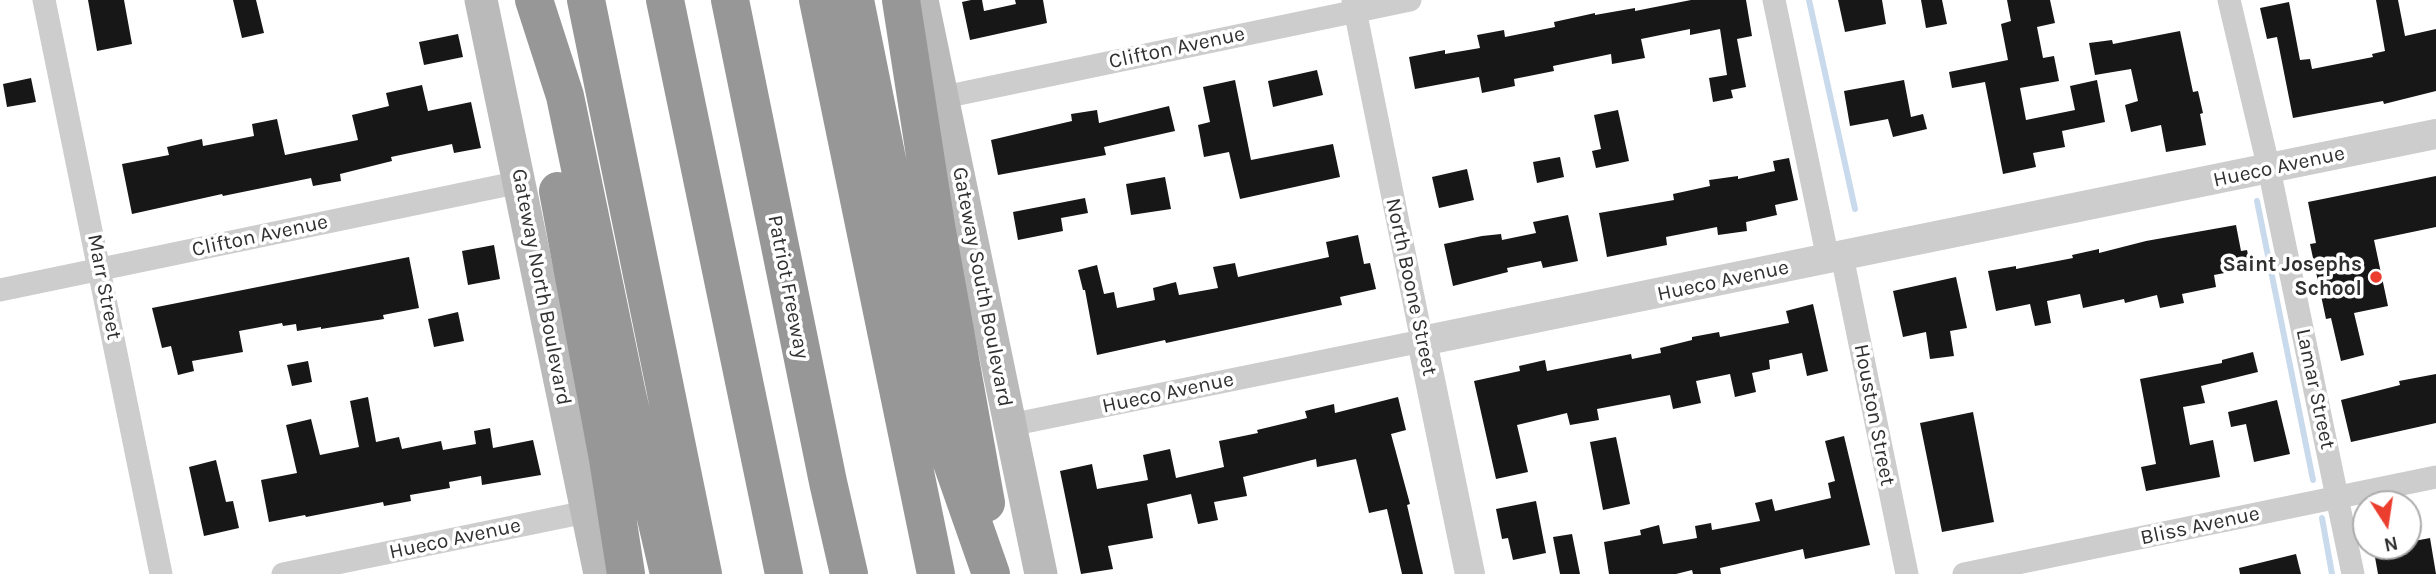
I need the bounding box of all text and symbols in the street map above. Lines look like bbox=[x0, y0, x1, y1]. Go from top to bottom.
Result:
street label: Clifton Avenue bbox=[1107, 21, 1247, 75]
street label: Hueco Avenue bbox=[2211, 141, 2347, 193]
street label: Gateway South Boulevard bbox=[946, 165, 1018, 409]
street label: Gateway North Boulevard bbox=[506, 167, 576, 407]
street label: North Boone Street bbox=[1380, 196, 1442, 378]
street label: Clifton Avenue bbox=[190, 209, 330, 263]
street label: Patriot Freeway bbox=[762, 213, 814, 361]
street label: Marr Street bbox=[81, 232, 127, 342]
place label: Saint Josephs School bbox=[2222, 252, 2362, 302]
street label: Hueco Avenue bbox=[1655, 255, 1791, 307]
marker: Saint Josephs School bbox=[2368, 269, 2384, 285]
street label: Lamar Street bbox=[2290, 326, 2340, 452]
street label: Houston Street bbox=[1848, 342, 1900, 488]
street label: Hueco Avenue bbox=[1100, 367, 1236, 419]
north arrow bbox=[2352, 490, 2422, 560]
street label: Bliss Avenue bbox=[2138, 501, 2262, 551]
street label: Hueco Avenue bbox=[387, 513, 523, 565]
text: N bbox=[2382, 531, 2400, 556]

